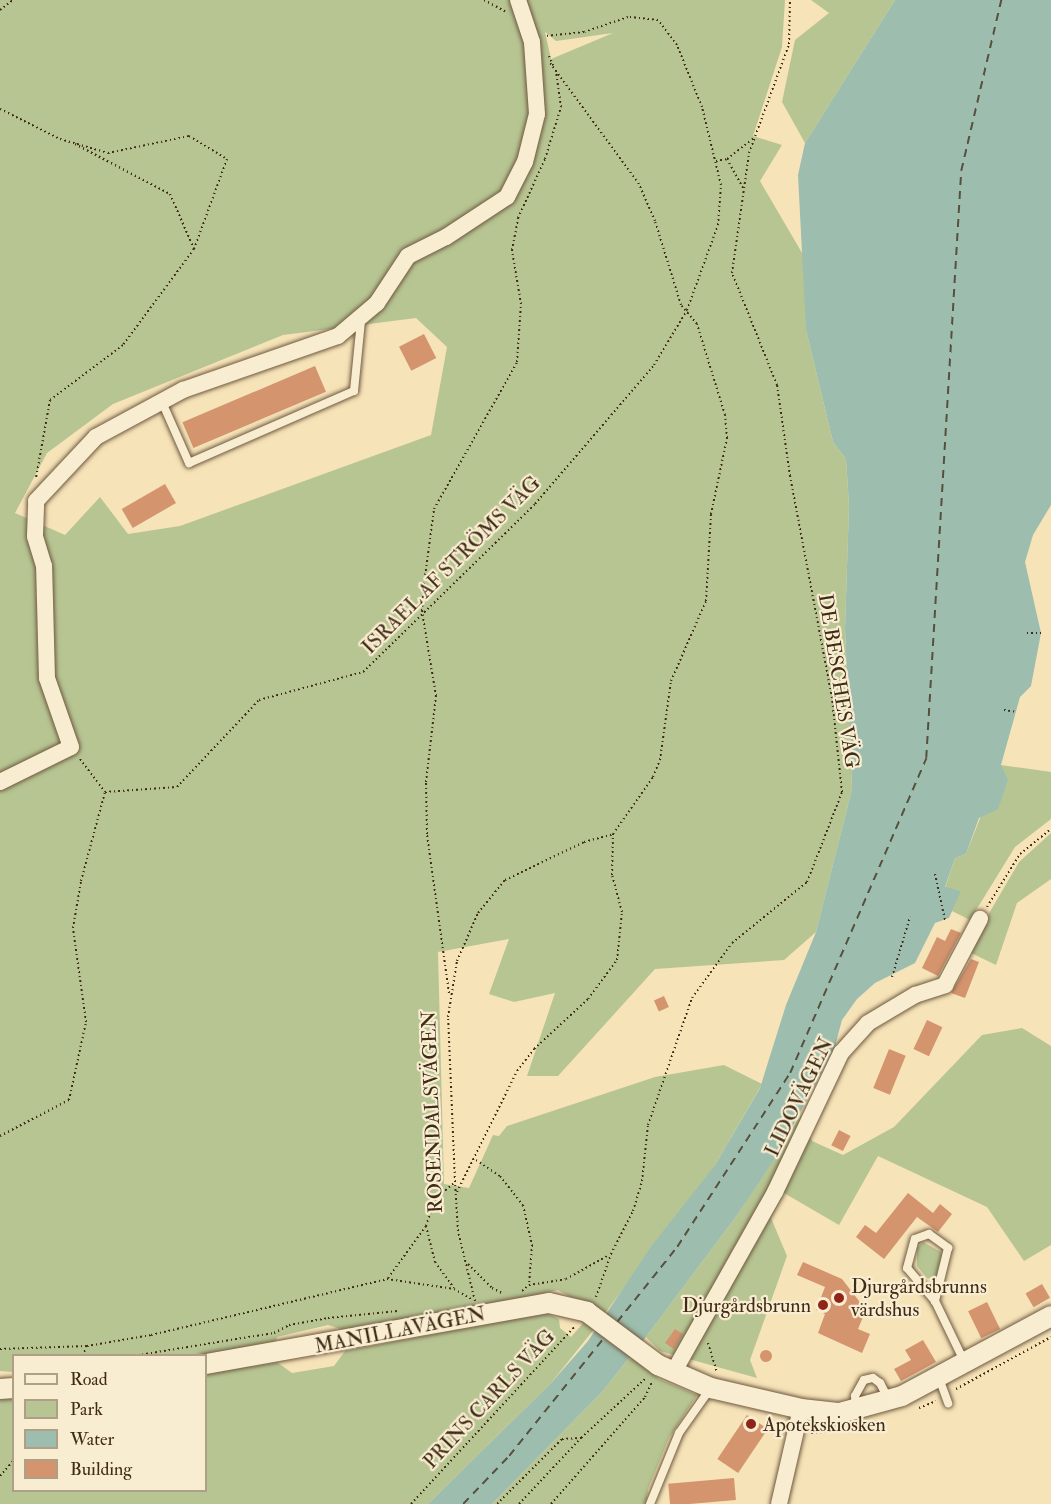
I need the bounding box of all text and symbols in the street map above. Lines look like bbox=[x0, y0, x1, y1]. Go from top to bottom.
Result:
street label: ISRAEL AF STRÖMS VÄG bbox=[357, 471, 545, 659]
street label: DE BESCHES VÄG bbox=[813, 592, 865, 770]
street label: ROSENDALSVÄGEN bbox=[416, 1010, 448, 1214]
street label: LIDOVÄGEN bbox=[760, 1034, 838, 1160]
place label: Djurgårdsbrunns värdshus bbox=[851, 1274, 987, 1321]
marker: Djurgårdsbrunns värdshus bbox=[832, 1291, 846, 1305]
place label: Djurgårdsbrunn bbox=[682, 1293, 811, 1317]
marker: Djurgårdsbrunn bbox=[816, 1298, 830, 1312]
street label: MANILLAVÄGEN bbox=[313, 1302, 487, 1358]
street label: PRINS CARLS VÄG bbox=[418, 1325, 560, 1473]
legend bbox=[12, 1354, 207, 1492]
text: Road bbox=[70, 1368, 108, 1391]
text: Park bbox=[70, 1398, 103, 1421]
place label: Apotekskiosken bbox=[763, 1412, 886, 1436]
marker: Apotekskiosken bbox=[744, 1417, 758, 1431]
text: Water bbox=[70, 1428, 114, 1451]
text: Building bbox=[70, 1458, 132, 1481]

